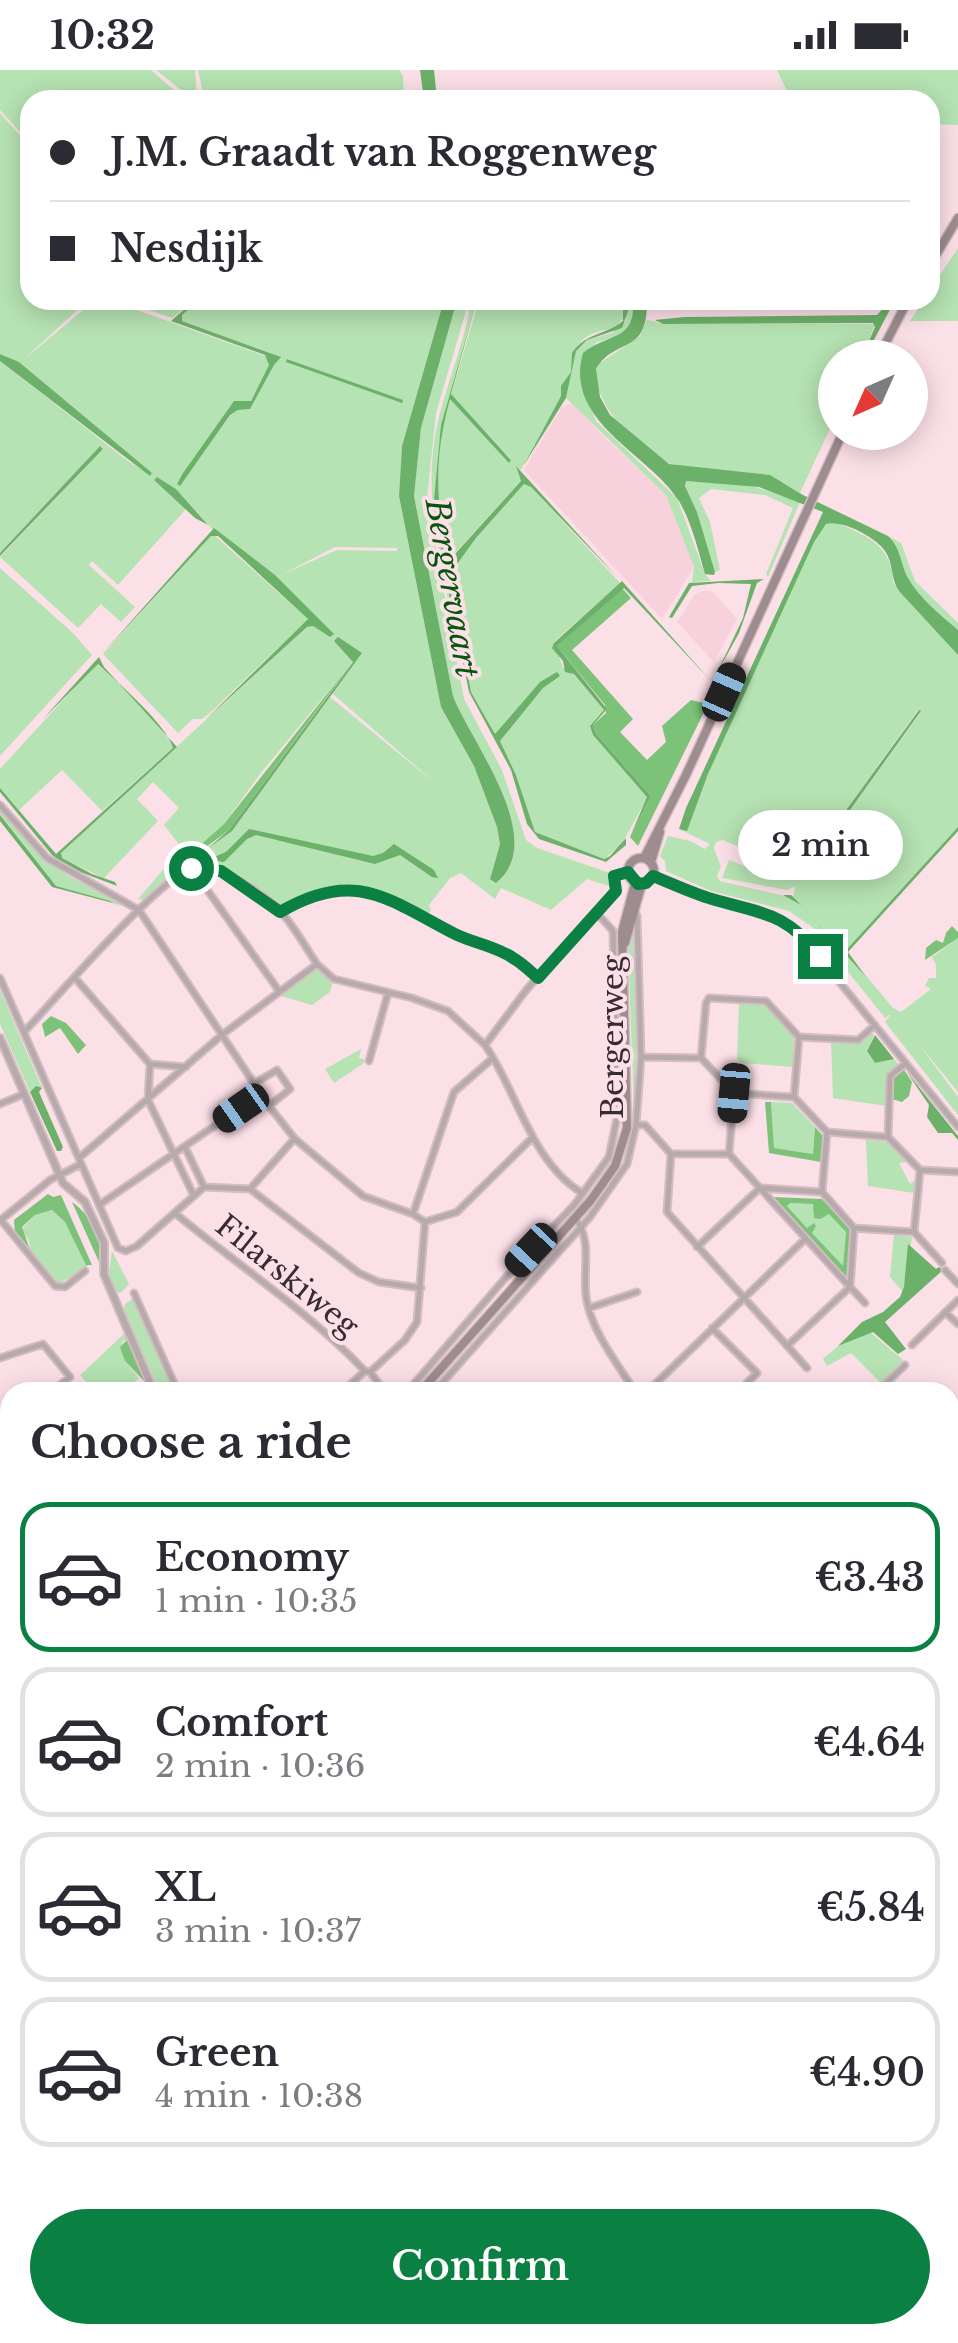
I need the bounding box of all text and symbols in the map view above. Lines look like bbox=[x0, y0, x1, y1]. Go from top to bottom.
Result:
text: 10:32 bbox=[50, 12, 155, 59]
text: J.M. Graadt van Roggenweg bbox=[110, 129, 656, 176]
text: Nesdijk bbox=[110, 225, 263, 272]
north arrow bbox=[818, 340, 928, 450]
map controls bbox=[818, 340, 928, 450]
water label: Bergervaart bbox=[416, 494, 487, 681]
car bbox=[698, 658, 750, 726]
callout: 2 min bbox=[738, 811, 902, 881]
text: 2 min bbox=[771, 825, 870, 865]
route start bbox=[169, 846, 214, 891]
route end bbox=[798, 934, 843, 979]
street label: Bergerweg bbox=[594, 954, 631, 1119]
car bbox=[716, 1062, 752, 1124]
car bbox=[208, 1079, 274, 1137]
street label: Filarskiweg bbox=[208, 1207, 367, 1345]
car bbox=[500, 1218, 562, 1282]
text: Choose a ride bbox=[30, 1414, 352, 1470]
icon: car bbox=[35, 1532, 125, 1622]
text: Economy bbox=[155, 1534, 349, 1581]
text: €3.43 bbox=[814, 1554, 925, 1601]
text: 1 min · 10:35 bbox=[155, 1581, 357, 1621]
icon: car bbox=[35, 1697, 125, 1787]
text: Comfort bbox=[155, 1699, 328, 1746]
text: €4.64 bbox=[813, 1719, 925, 1766]
text: 2 min · 10:36 bbox=[155, 1746, 365, 1786]
icon: car bbox=[35, 1862, 125, 1952]
text: XL bbox=[155, 1864, 216, 1911]
text: €5.84 bbox=[816, 1884, 925, 1931]
text: 3 min · 10:37 bbox=[155, 1911, 361, 1951]
icon: car bbox=[35, 2027, 125, 2117]
text: Green bbox=[155, 2029, 279, 2076]
text: €4.90 bbox=[809, 2049, 925, 2096]
text: 4 min · 10:38 bbox=[155, 2076, 363, 2116]
button: Confirm bbox=[30, 2209, 930, 2324]

